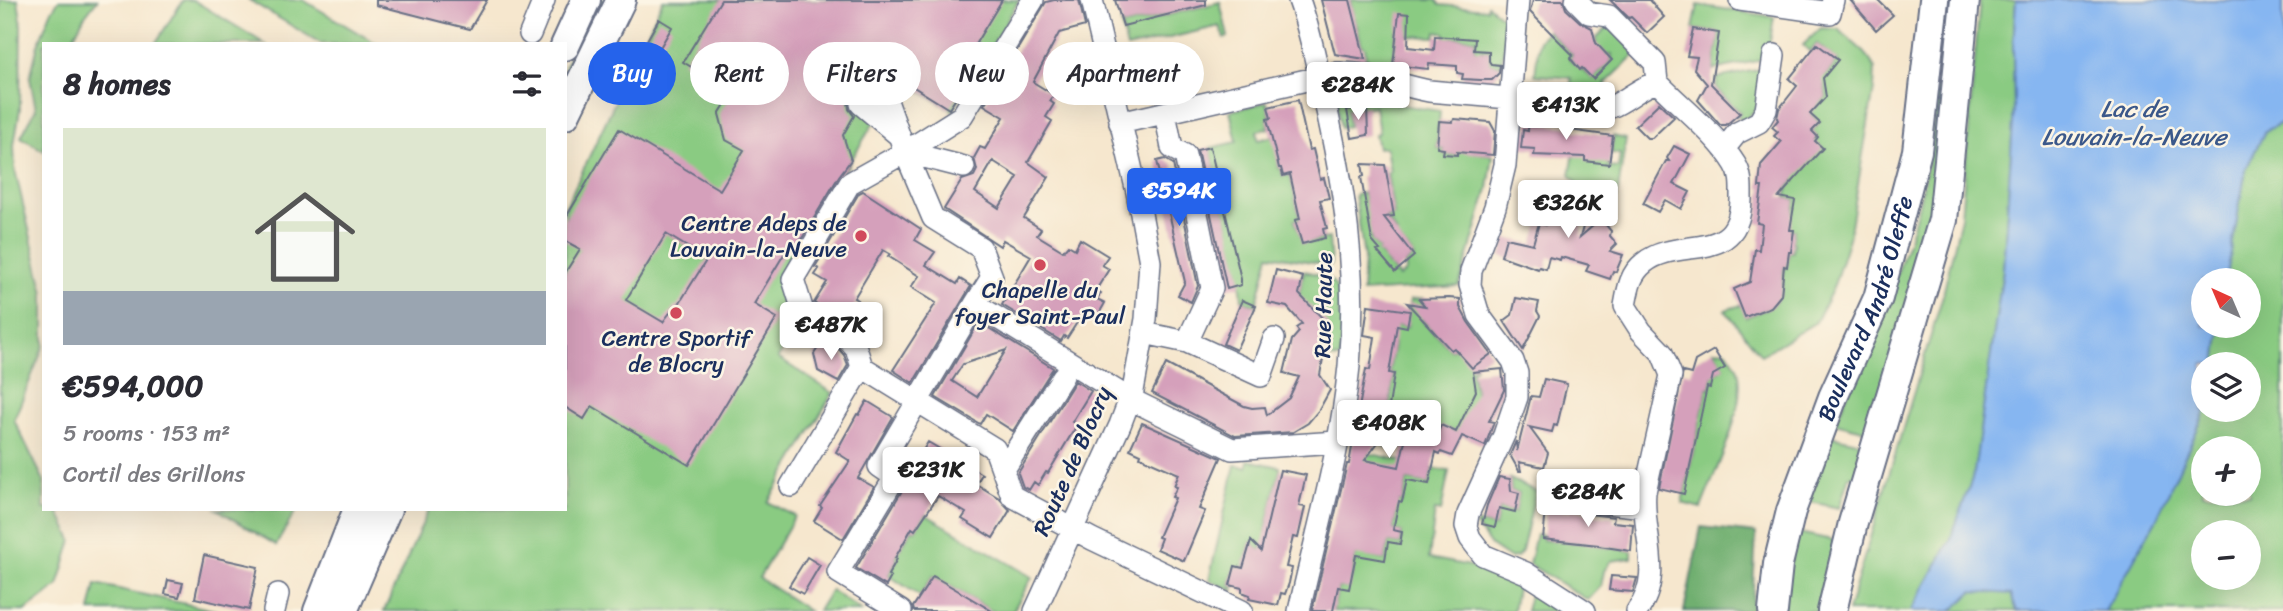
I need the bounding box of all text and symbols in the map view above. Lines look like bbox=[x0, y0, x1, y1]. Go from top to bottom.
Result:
chip: Buy bbox=[588, 42, 676, 105]
chip: Rent bbox=[690, 42, 789, 105]
chip: Filters bbox=[803, 42, 921, 105]
chip: New bbox=[935, 42, 1029, 105]
chip: Apartment bbox=[1043, 42, 1204, 105]
text: 8 homes bbox=[63, 57, 171, 111]
pin: €284K bbox=[1309, 62, 1407, 122]
text: €284K bbox=[1323, 64, 1393, 105]
icon: filters bbox=[508, 65, 546, 103]
pin: €413K bbox=[1517, 82, 1615, 142]
text: €413K bbox=[1533, 84, 1599, 125]
water label: Lac de Louvain-la-Neuve bbox=[2042, 88, 2229, 158]
pin: €594K bbox=[1130, 168, 1228, 228]
text: €594K bbox=[1143, 170, 1215, 211]
icon: home bbox=[242, 174, 368, 300]
pin: €326K bbox=[1519, 180, 1617, 240]
text: €326K bbox=[1534, 182, 1602, 223]
street label: Boulevard André Oleffe bbox=[1806, 191, 1925, 427]
place label: Centre Adeps de Louvain-la-Neuve bbox=[670, 203, 847, 270]
marker: Centre Adeps de Louvain-la-Neuve bbox=[853, 228, 869, 244]
street label: Rue Haute bbox=[1302, 251, 1345, 358]
marker: Chapelle du foyer Saint-Paul bbox=[1032, 257, 1048, 273]
north arrow bbox=[2191, 268, 2261, 338]
map controls bbox=[2191, 268, 2261, 590]
place label: Chapelle du foyer Saint-Paul bbox=[955, 270, 1126, 337]
pin: €487K bbox=[782, 302, 880, 362]
text: €487K bbox=[796, 304, 866, 345]
marker: Centre Sportif de Blocry bbox=[668, 305, 684, 321]
place label: Centre Sportif de Blocry bbox=[601, 318, 753, 385]
button: layers bbox=[2191, 352, 2261, 422]
text: €594,000 bbox=[63, 359, 203, 413]
street label: Route de Blocry bbox=[1021, 379, 1124, 543]
pin: €408K bbox=[1340, 400, 1438, 460]
text: €408K bbox=[1353, 402, 1425, 443]
text: 5 rooms · 153 m² bbox=[63, 413, 230, 454]
button: + bbox=[2191, 436, 2261, 506]
pin: €231K bbox=[882, 448, 980, 507]
text: €231K bbox=[898, 449, 964, 490]
text: Cortil des Grillons bbox=[63, 454, 245, 495]
pin: €284K bbox=[1539, 470, 1637, 529]
text: €284K bbox=[1553, 471, 1623, 512]
button: − bbox=[2191, 520, 2261, 590]

